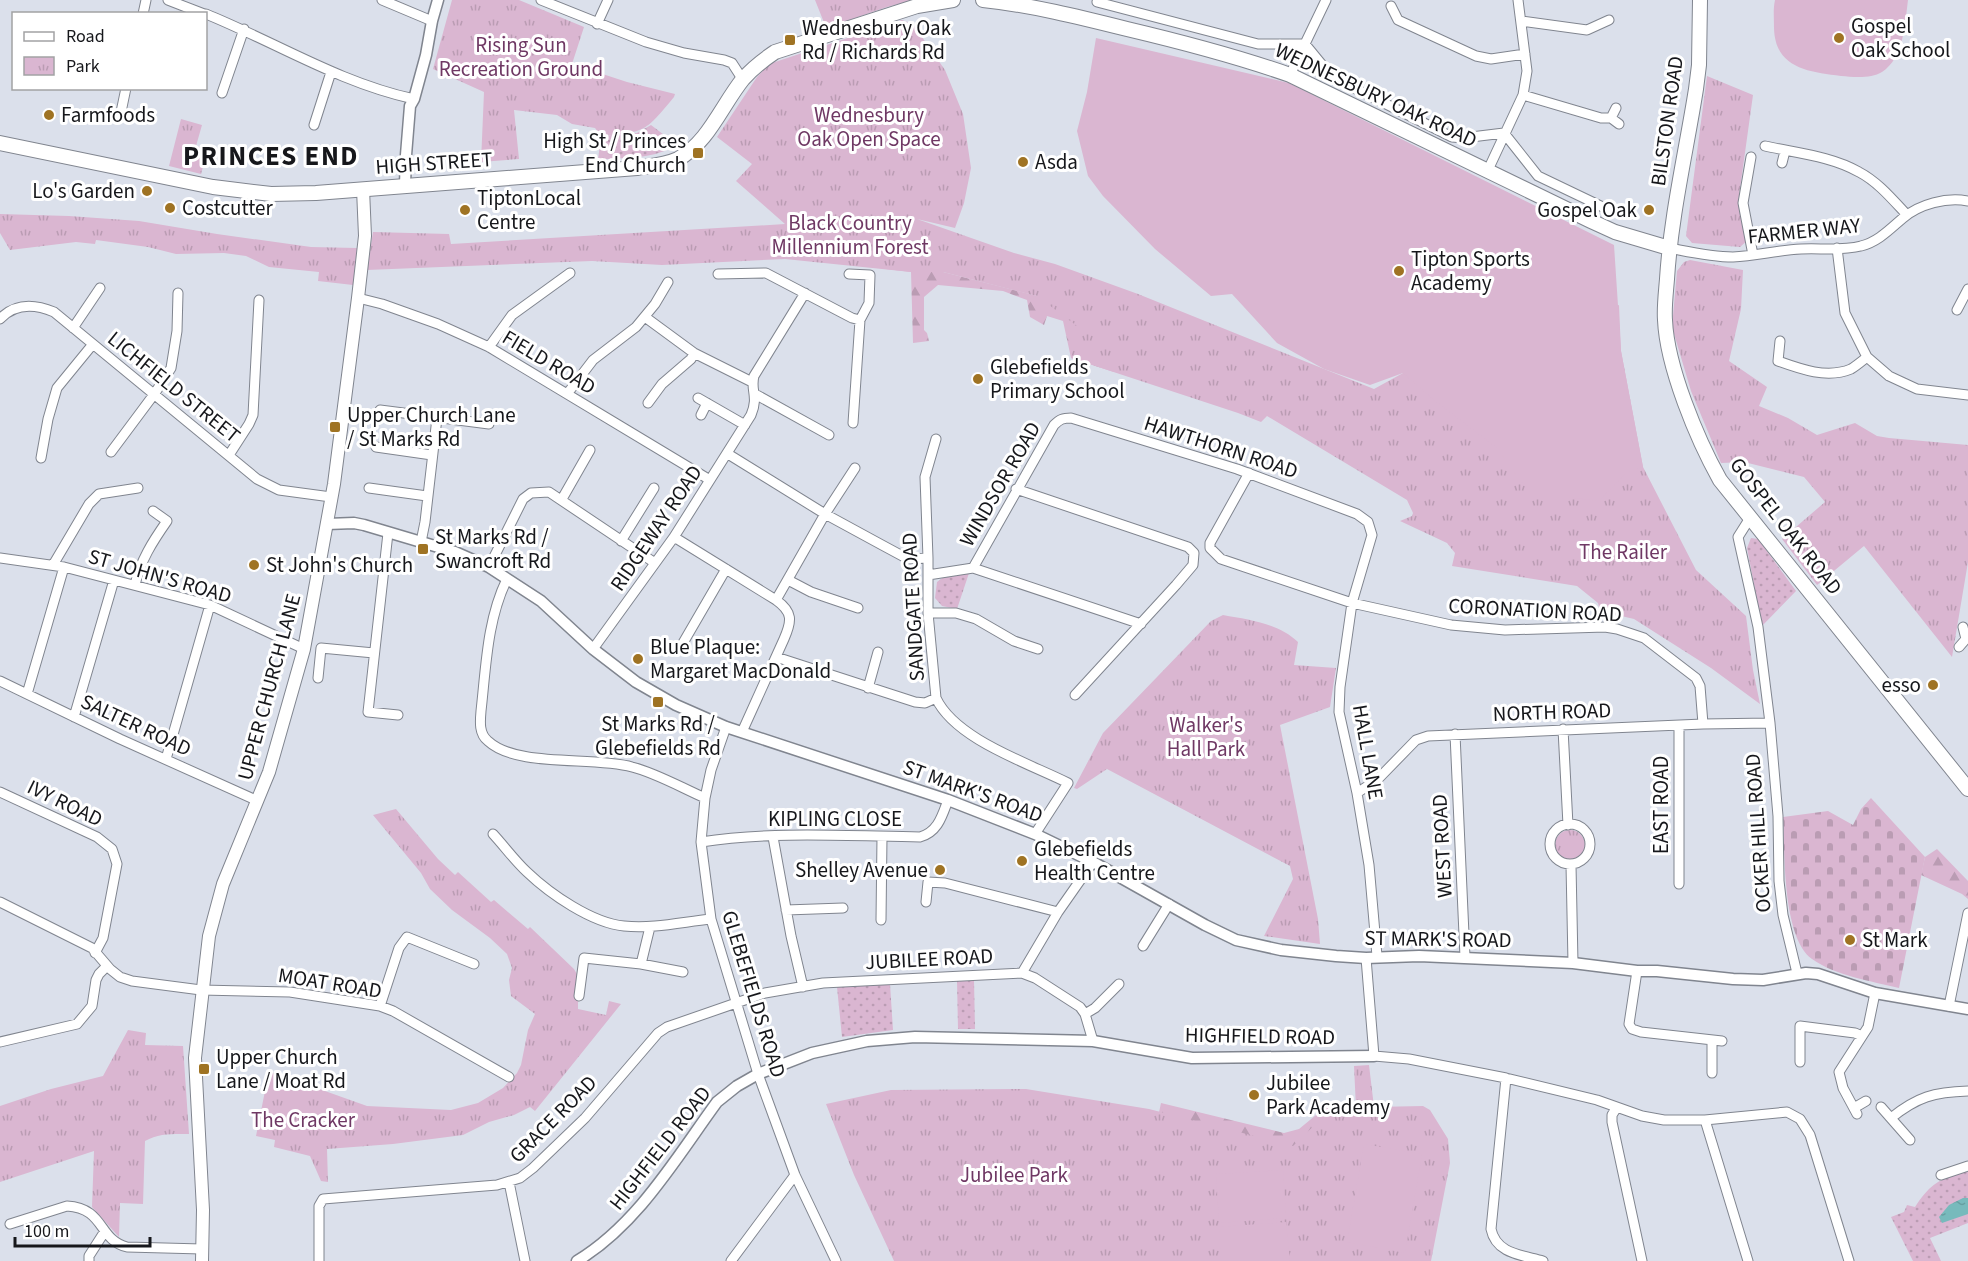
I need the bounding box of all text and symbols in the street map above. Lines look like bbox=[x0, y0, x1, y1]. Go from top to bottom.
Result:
place label: Gospel Oak School bbox=[1851, 11, 1950, 65]
legend bbox=[12, 12, 207, 90]
place label: Wednesbury Oak Rd / Richards Rd bbox=[802, 13, 952, 67]
text: Road bbox=[66, 24, 105, 49]
park label: Rising Sun Recreation Ground bbox=[439, 30, 603, 84]
marker: Gospel Oak School bbox=[1832, 31, 1846, 45]
marker: Wednesbury Oak Rd / Richards Rd bbox=[783, 33, 797, 47]
street label: WEDNESBURY OAK ROAD bbox=[1270, 35, 1482, 155]
text: Park bbox=[66, 54, 100, 79]
street label: BILSTON ROAD bbox=[1643, 54, 1691, 188]
place label: Farmfoods bbox=[61, 100, 155, 130]
park label: Wednesbury Oak Open Space bbox=[797, 100, 941, 154]
marker: Farmfoods bbox=[42, 108, 56, 122]
place label: High St / Princes End Church bbox=[543, 126, 686, 180]
district label: PRINCES END bbox=[183, 137, 359, 176]
street label: HIGH STREET bbox=[374, 144, 494, 182]
marker: High St / Princes End Church bbox=[691, 146, 705, 160]
place label: Asda bbox=[1035, 147, 1078, 177]
marker: Asda bbox=[1016, 155, 1030, 169]
place label: Lo's Garden bbox=[32, 176, 135, 206]
place label: TiptonLocal Centre bbox=[477, 183, 581, 237]
marker: Lo's Garden bbox=[140, 184, 154, 198]
place label: Costcutter bbox=[182, 193, 273, 223]
place label: Gospel Oak bbox=[1537, 195, 1638, 225]
marker: Costcutter bbox=[163, 201, 177, 215]
marker: TiptonLocal Centre bbox=[458, 203, 472, 217]
marker: Gospel Oak bbox=[1642, 203, 1656, 217]
park label: Black Country Millennium Forest bbox=[771, 208, 929, 262]
street label: FARMER WAY bbox=[1746, 210, 1863, 252]
place label: Tipton Sports Academy bbox=[1411, 244, 1530, 298]
marker: Tipton Sports Academy bbox=[1392, 264, 1406, 278]
street label: FIELD ROAD bbox=[497, 322, 601, 402]
street label: LICHFIELD STREET bbox=[101, 324, 247, 450]
place label: Glebefields Primary School bbox=[990, 352, 1125, 406]
marker: Glebefields Primary School bbox=[971, 372, 985, 386]
place label: Upper Church Lane / St Marks Rd bbox=[347, 400, 516, 454]
street label: HAWTHORN ROAD bbox=[1140, 408, 1302, 486]
street label: WINDSOR ROAD bbox=[952, 416, 1048, 552]
marker: Upper Church Lane / St Marks Rd bbox=[328, 420, 342, 434]
street label: GOSPEL OAK ROAD bbox=[1723, 451, 1849, 601]
street label: RIDGEWAY ROAD bbox=[603, 459, 709, 597]
place label: St Marks Rd / Swancroft Rd bbox=[435, 522, 551, 576]
street label: SANDGATE ROAD bbox=[894, 532, 932, 682]
park label: The Railer bbox=[1579, 537, 1668, 567]
street label: ST JOHN'S ROAD bbox=[85, 541, 235, 611]
marker: St Marks Rd / Swancroft Rd bbox=[416, 542, 430, 556]
place label: St John's Church bbox=[266, 550, 413, 580]
marker: St John's Church bbox=[247, 558, 261, 572]
street label: UPPER CHURCH LANE bbox=[230, 590, 308, 784]
street label: CORONATION ROAD bbox=[1448, 590, 1622, 630]
place label: Blue Plaque: Margaret MacDonald bbox=[650, 632, 831, 686]
marker: Blue Plaque: Margaret MacDonald bbox=[631, 652, 645, 666]
place label: esso bbox=[1882, 670, 1921, 700]
marker: esso bbox=[1926, 678, 1940, 692]
street label: SALTER ROAD bbox=[76, 686, 196, 764]
marker: St Marks Rd / Glebefields Rd bbox=[651, 695, 665, 709]
street label: NORTH ROAD bbox=[1492, 695, 1612, 729]
street label: HALL LANE bbox=[1345, 702, 1391, 802]
place label: St Marks Rd / Glebefields Rd bbox=[595, 709, 721, 763]
park label: Walker's Hall Park bbox=[1167, 710, 1246, 764]
street label: ST MARK'S ROAD bbox=[899, 752, 1047, 830]
street label: OCKER HILL ROAD bbox=[1737, 753, 1779, 913]
street label: EAST ROAD bbox=[1646, 756, 1676, 854]
street label: IVY ROAD bbox=[22, 772, 108, 834]
street label: WEST ROAD bbox=[1424, 793, 1460, 899]
street label: KIPLING CLOSE bbox=[768, 804, 902, 834]
place label: Glebefields Health Centre bbox=[1034, 834, 1155, 888]
marker: Glebefields Health Centre bbox=[1015, 854, 1029, 868]
place label: Shelley Avenue bbox=[795, 855, 928, 885]
marker: Shelley Avenue bbox=[933, 863, 947, 877]
street label: GLEBEFIELDS ROAD bbox=[714, 907, 794, 1081]
street label: ST MARK'S ROAD bbox=[1364, 923, 1512, 955]
place label: St Mark bbox=[1862, 925, 1928, 955]
marker: St Mark bbox=[1843, 933, 1857, 947]
street label: JUBILEE ROAD bbox=[864, 941, 994, 977]
street label: MOAT ROAD bbox=[276, 960, 384, 1006]
street label: HIGHFIELD ROAD bbox=[1185, 1020, 1335, 1052]
place label: Upper Church Lane / Moat Rd bbox=[216, 1042, 346, 1096]
marker: Upper Church Lane / Moat Rd bbox=[197, 1062, 211, 1076]
street label: GRACE ROAD bbox=[502, 1068, 604, 1170]
place label: Jubilee Park Academy bbox=[1266, 1068, 1390, 1122]
street label: HIGHFIELD ROAD bbox=[602, 1080, 718, 1216]
marker: Jubilee Park Academy bbox=[1247, 1088, 1261, 1102]
park label: The Cracker bbox=[251, 1105, 356, 1135]
park label: Jubilee Park bbox=[960, 1160, 1069, 1190]
scale bar bbox=[15, 1210, 150, 1248]
text: 100 m bbox=[24, 1219, 69, 1244]

